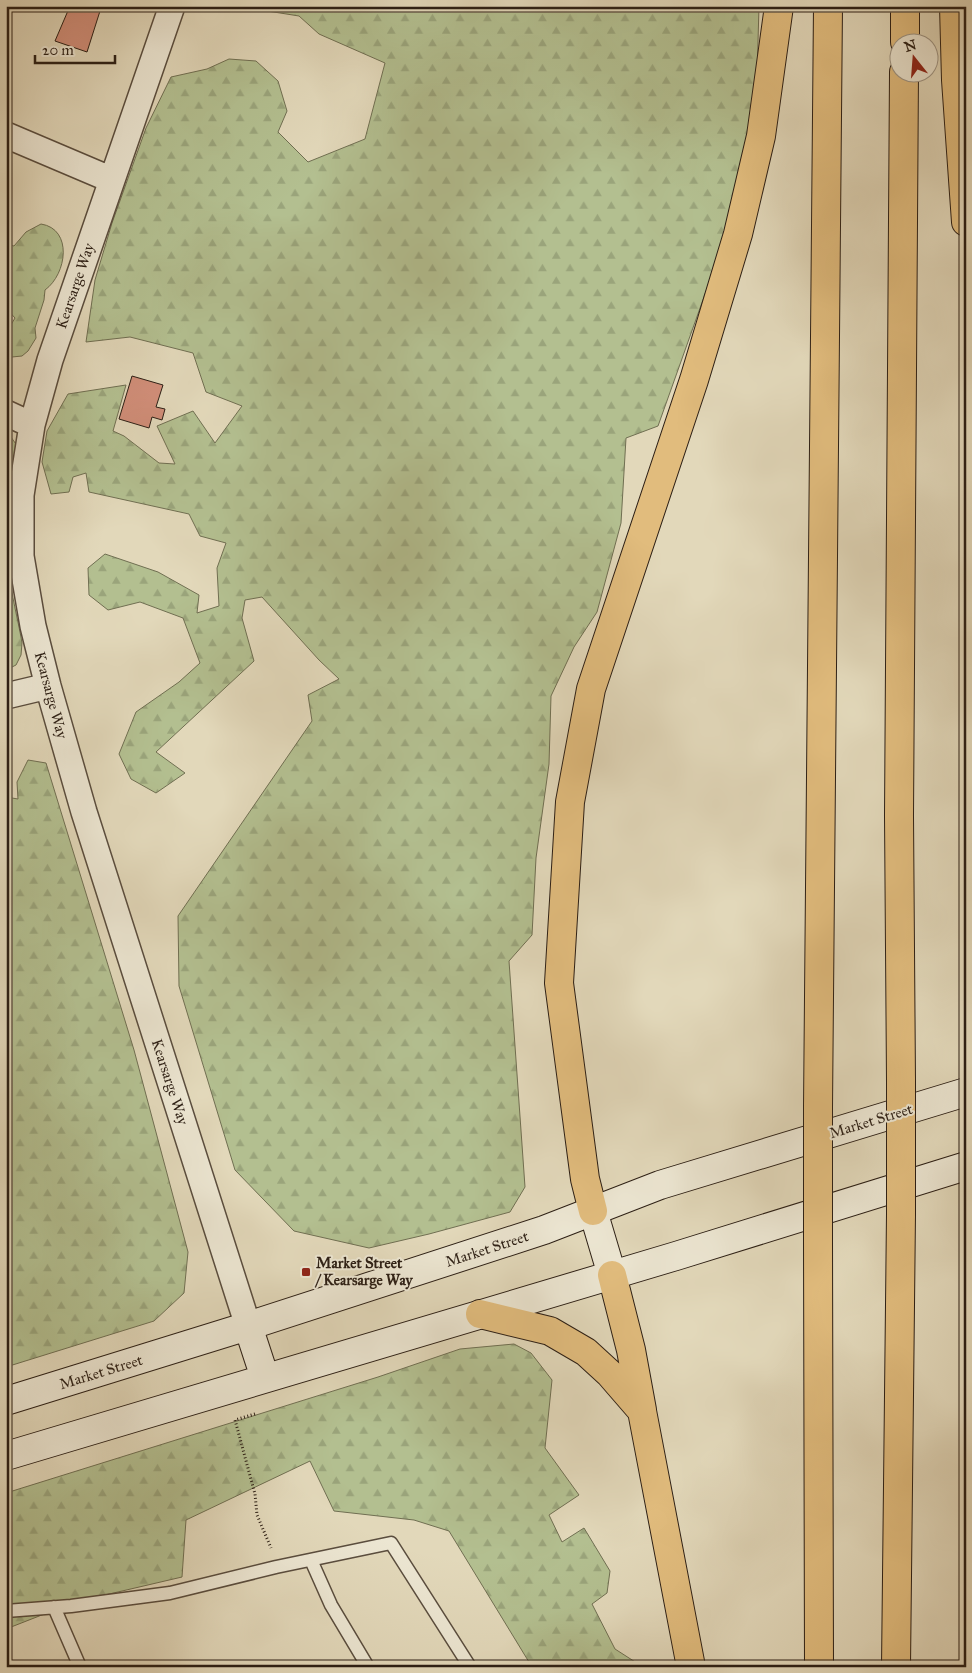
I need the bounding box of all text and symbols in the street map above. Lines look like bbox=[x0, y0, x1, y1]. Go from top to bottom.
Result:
scale bar bbox=[35, 32, 115, 64]
north arrow bbox=[890, 32, 940, 82]
text: N bbox=[902, 36, 919, 56]
text: 20 m bbox=[42, 41, 74, 59]
street label: Kearsarge Way bbox=[52, 240, 98, 331]
street label: Kearsarge Way bbox=[31, 650, 71, 741]
street label: Kearsarge Way bbox=[148, 1037, 193, 1128]
street label: Market Street bbox=[827, 1100, 916, 1142]
street label: Market Street bbox=[443, 1227, 531, 1271]
place label: Market Street / Kearsarge Way bbox=[314, 1254, 414, 1290]
marker: Market Street / Kearsarge Way bbox=[300, 1266, 312, 1278]
street label: Market Street bbox=[57, 1351, 146, 1393]

